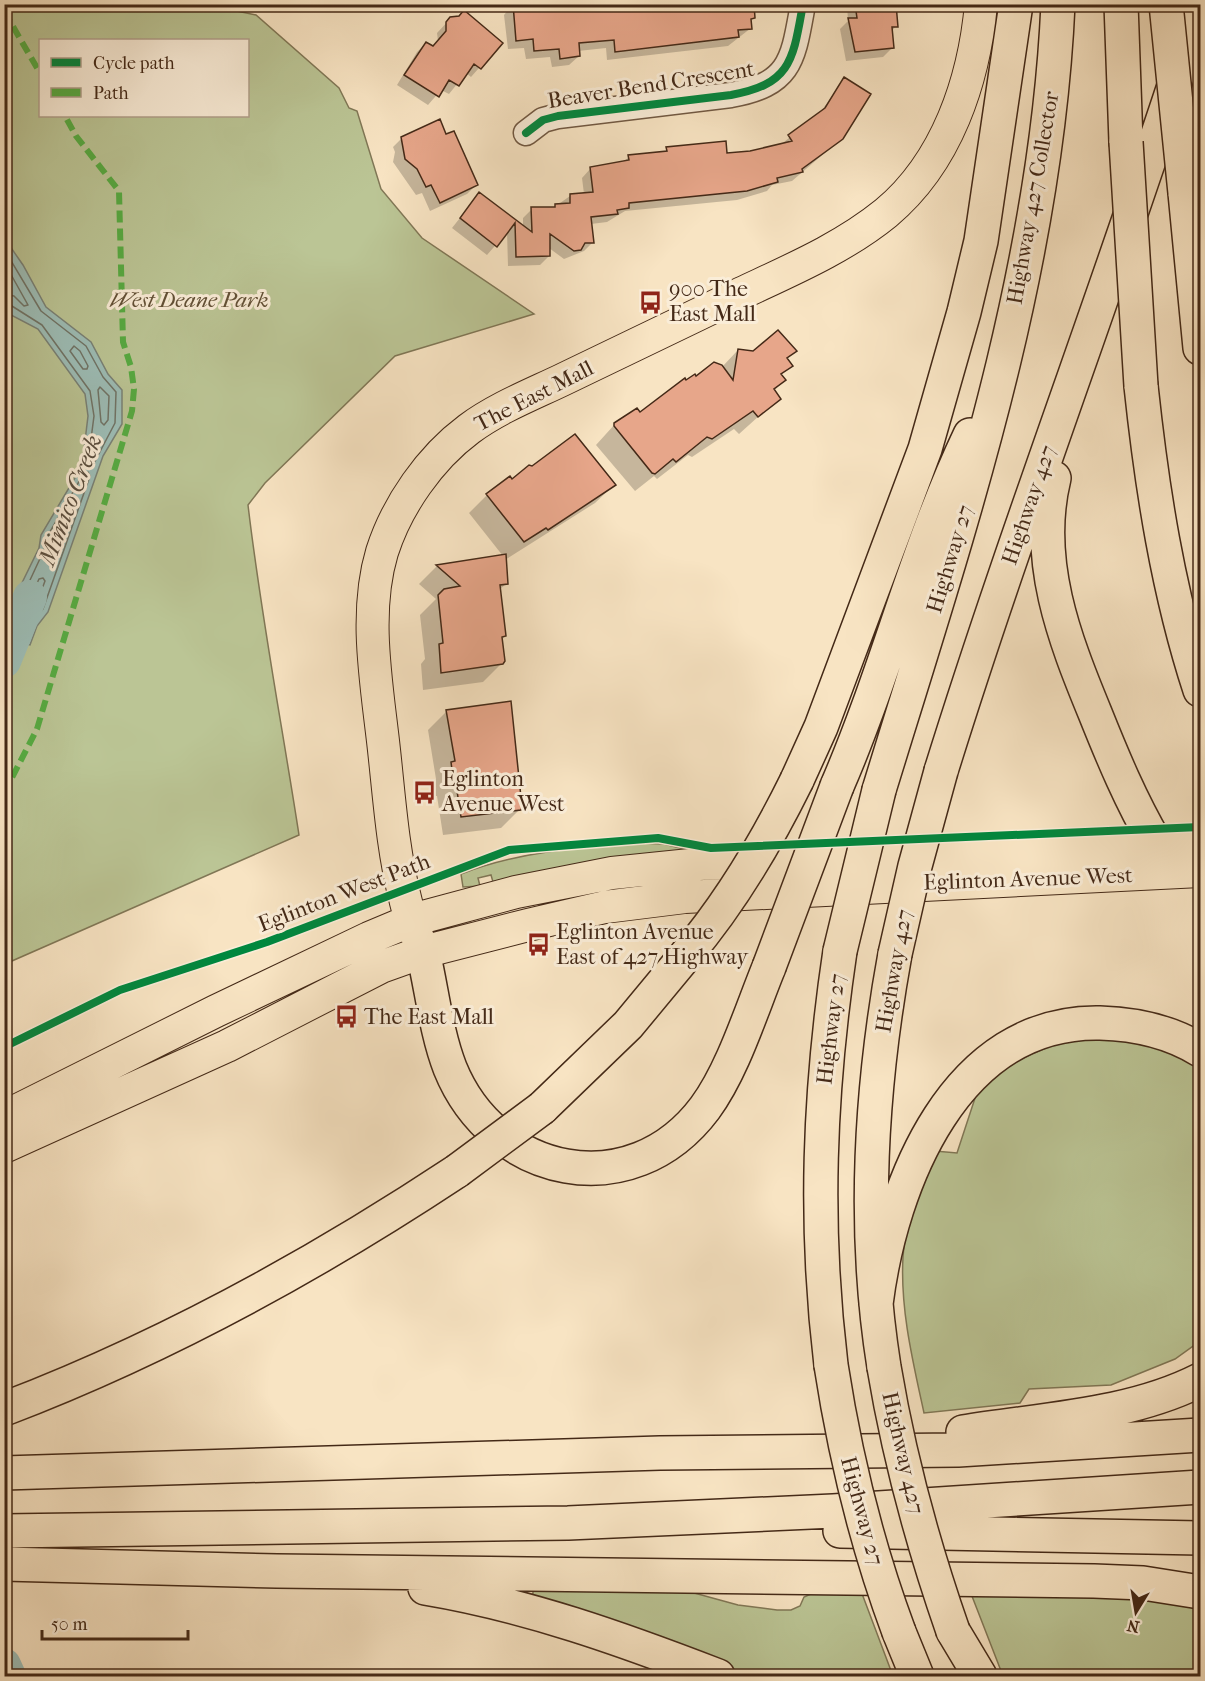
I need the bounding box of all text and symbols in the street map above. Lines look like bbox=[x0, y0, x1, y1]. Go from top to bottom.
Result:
legend bbox=[39, 39, 249, 117]
text: Cycle path bbox=[93, 53, 174, 74]
street label: Beaver Bend Crescent bbox=[546, 56, 756, 114]
text: Path bbox=[93, 83, 129, 104]
street label: Highway 427 Collector bbox=[1001, 89, 1065, 307]
place label: 900 The East Mall bbox=[669, 276, 756, 327]
park label: West Deane Park bbox=[110, 287, 268, 313]
bus stop icon: 900 The East Mall bbox=[638, 289, 664, 315]
street label: The East Mall bbox=[470, 355, 598, 437]
water label: Mimico Creek bbox=[32, 431, 108, 571]
street label: Highway 427 bbox=[996, 442, 1062, 568]
street label: Highway 27 bbox=[921, 502, 979, 616]
place label: Eglinton Avenue West bbox=[441, 766, 565, 817]
bus stop icon: Eglinton Avenue West bbox=[411, 779, 437, 805]
street label: Eglinton West Path bbox=[254, 848, 434, 938]
street label: Eglinton Avenue West bbox=[923, 862, 1133, 896]
street label: Highway 427 bbox=[870, 907, 918, 1035]
place label: Eglinton Avenue East of 427 Highway bbox=[556, 919, 749, 970]
bus stop icon: Eglinton Avenue East of 427 Highway bbox=[525, 932, 551, 958]
street label: Highway 27 bbox=[811, 972, 851, 1086]
bus stop icon: The East Mall bbox=[333, 1004, 359, 1030]
place label: The East Mall bbox=[364, 1004, 494, 1030]
street label: Highway 427 bbox=[876, 1389, 930, 1517]
street label: Highway 27 bbox=[835, 1454, 889, 1568]
north arrow bbox=[1106, 1582, 1166, 1642]
scale bar bbox=[42, 1603, 188, 1641]
text: 50 m bbox=[51, 1614, 88, 1635]
text: N bbox=[1125, 1616, 1141, 1637]

